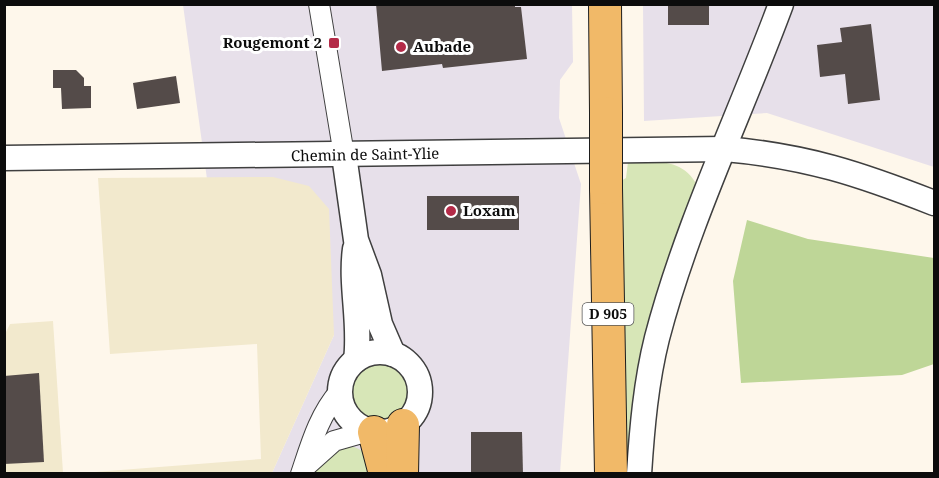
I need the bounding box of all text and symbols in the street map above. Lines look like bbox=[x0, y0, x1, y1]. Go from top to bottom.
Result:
place label: Rougemont 2 bbox=[223, 32, 322, 52]
marker: Rougemont 2 bbox=[327, 36, 341, 50]
place label: Aubade bbox=[413, 36, 471, 56]
marker: Aubade bbox=[394, 40, 408, 54]
street label: Chemin de Saint-Ylie bbox=[291, 143, 439, 165]
place label: Loxam bbox=[463, 200, 516, 220]
marker: Loxam bbox=[444, 204, 458, 218]
road number: D 905 bbox=[582, 303, 634, 325]

